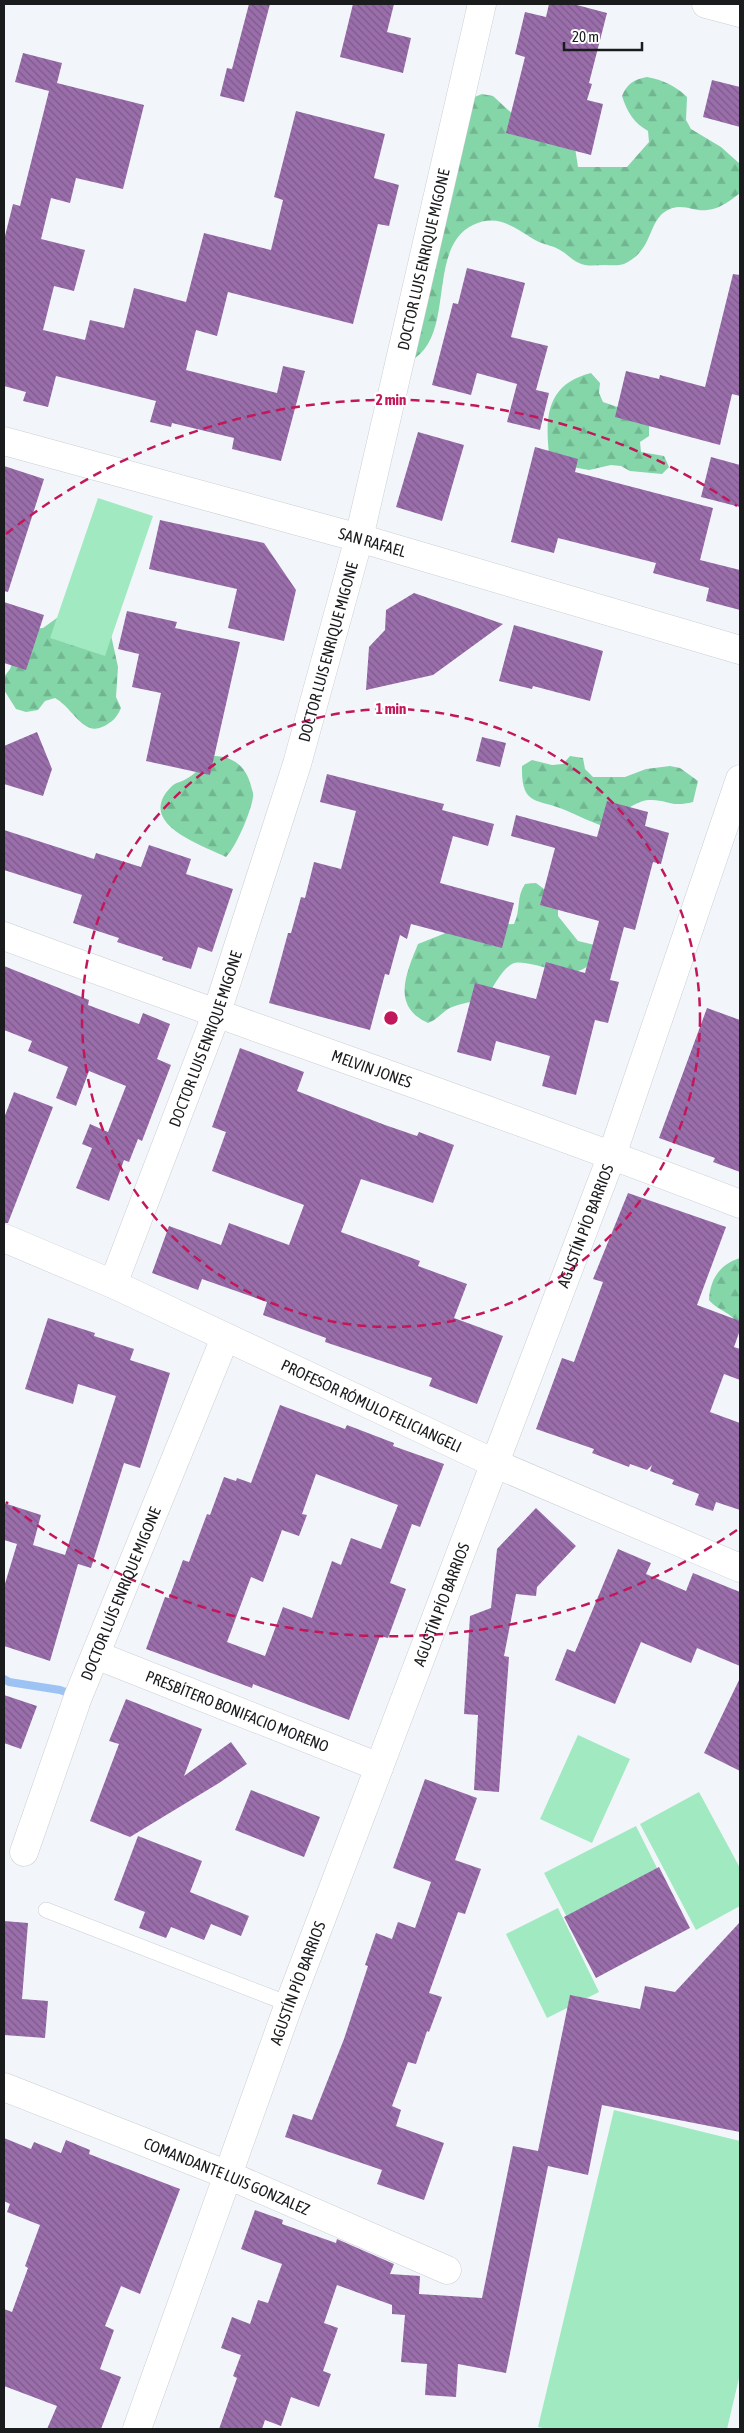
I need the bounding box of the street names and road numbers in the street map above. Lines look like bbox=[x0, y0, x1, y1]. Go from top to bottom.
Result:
street label: DOCTOR LUIS ENRIQUE MIGONE bbox=[394, 167, 453, 352]
street label: SAN RAFAEL bbox=[337, 524, 409, 561]
street label: DOCTOR LUIS ENRIQUE MIGONE bbox=[295, 560, 361, 744]
street label: DOCTOR LUIS ENRIQUE MIGONE bbox=[165, 948, 245, 1129]
street label: MELVIN JONES bbox=[329, 1046, 415, 1091]
street label: AGUSTÍN PÍO BARRIOS bbox=[553, 1161, 617, 1290]
street label: PROFESOR RÓMULO FELICIANGELI bbox=[278, 1355, 465, 1456]
street label: DOCTOR LUÍS ENRIQUE MIGONE bbox=[77, 1504, 164, 1683]
street label: AGUSTÍN PÍO BARRIOS bbox=[409, 1540, 473, 1668]
street label: PRESBÍTERO BONIFACIO MORENO bbox=[143, 1667, 332, 1755]
street label: AGUSTÍN PÍO BARRIOS bbox=[266, 1918, 329, 2047]
street label: COMANDANTE LUIS GONZALEZ bbox=[141, 2134, 313, 2218]

